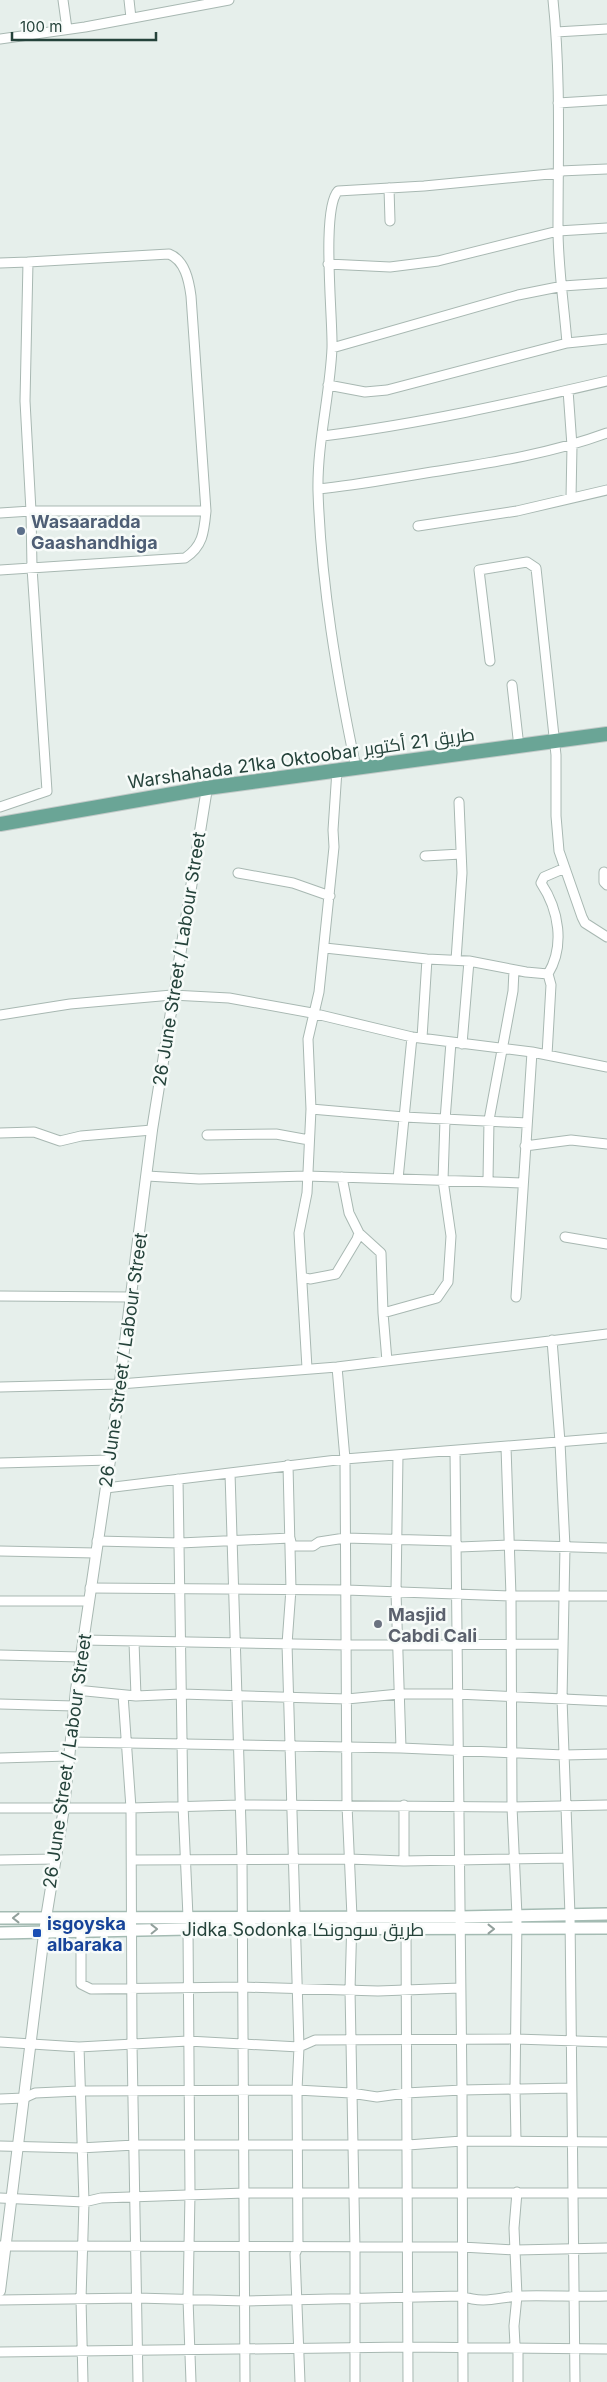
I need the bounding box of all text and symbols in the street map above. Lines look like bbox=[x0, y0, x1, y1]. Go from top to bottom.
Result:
scale bar bbox=[12, 10, 156, 42]
text: 100 m bbox=[20, 17, 62, 36]
place label: Wasaaradda Gaashandhiga bbox=[31, 511, 158, 553]
marker: Wasaaradda Gaashandhiga bbox=[15, 525, 27, 537]
street label: Warshahada 21ka Oktoobar طريق 21 أكتوبر bbox=[126, 723, 476, 795]
street label: 26 June Street / Labour Street bbox=[149, 830, 209, 1088]
street label: 26 June Street / Labour Street bbox=[95, 1231, 151, 1489]
place label: Masjid Cabdi Cali bbox=[388, 1604, 477, 1646]
marker: Masjid Cabdi Cali bbox=[372, 1618, 384, 1630]
street label: 26 June Street / Labour Street bbox=[39, 1632, 95, 1890]
one-way arrow bbox=[12, 1913, 20, 1923]
place label: isgoyska albaraka bbox=[47, 1913, 126, 1955]
street label: Jidka Sodonka طريق سودونكا bbox=[182, 1919, 424, 1942]
one-way arrow bbox=[150, 1924, 158, 1934]
one-way arrow bbox=[488, 1924, 495, 1934]
marker: isgoyska albaraka bbox=[31, 1927, 43, 1939]

